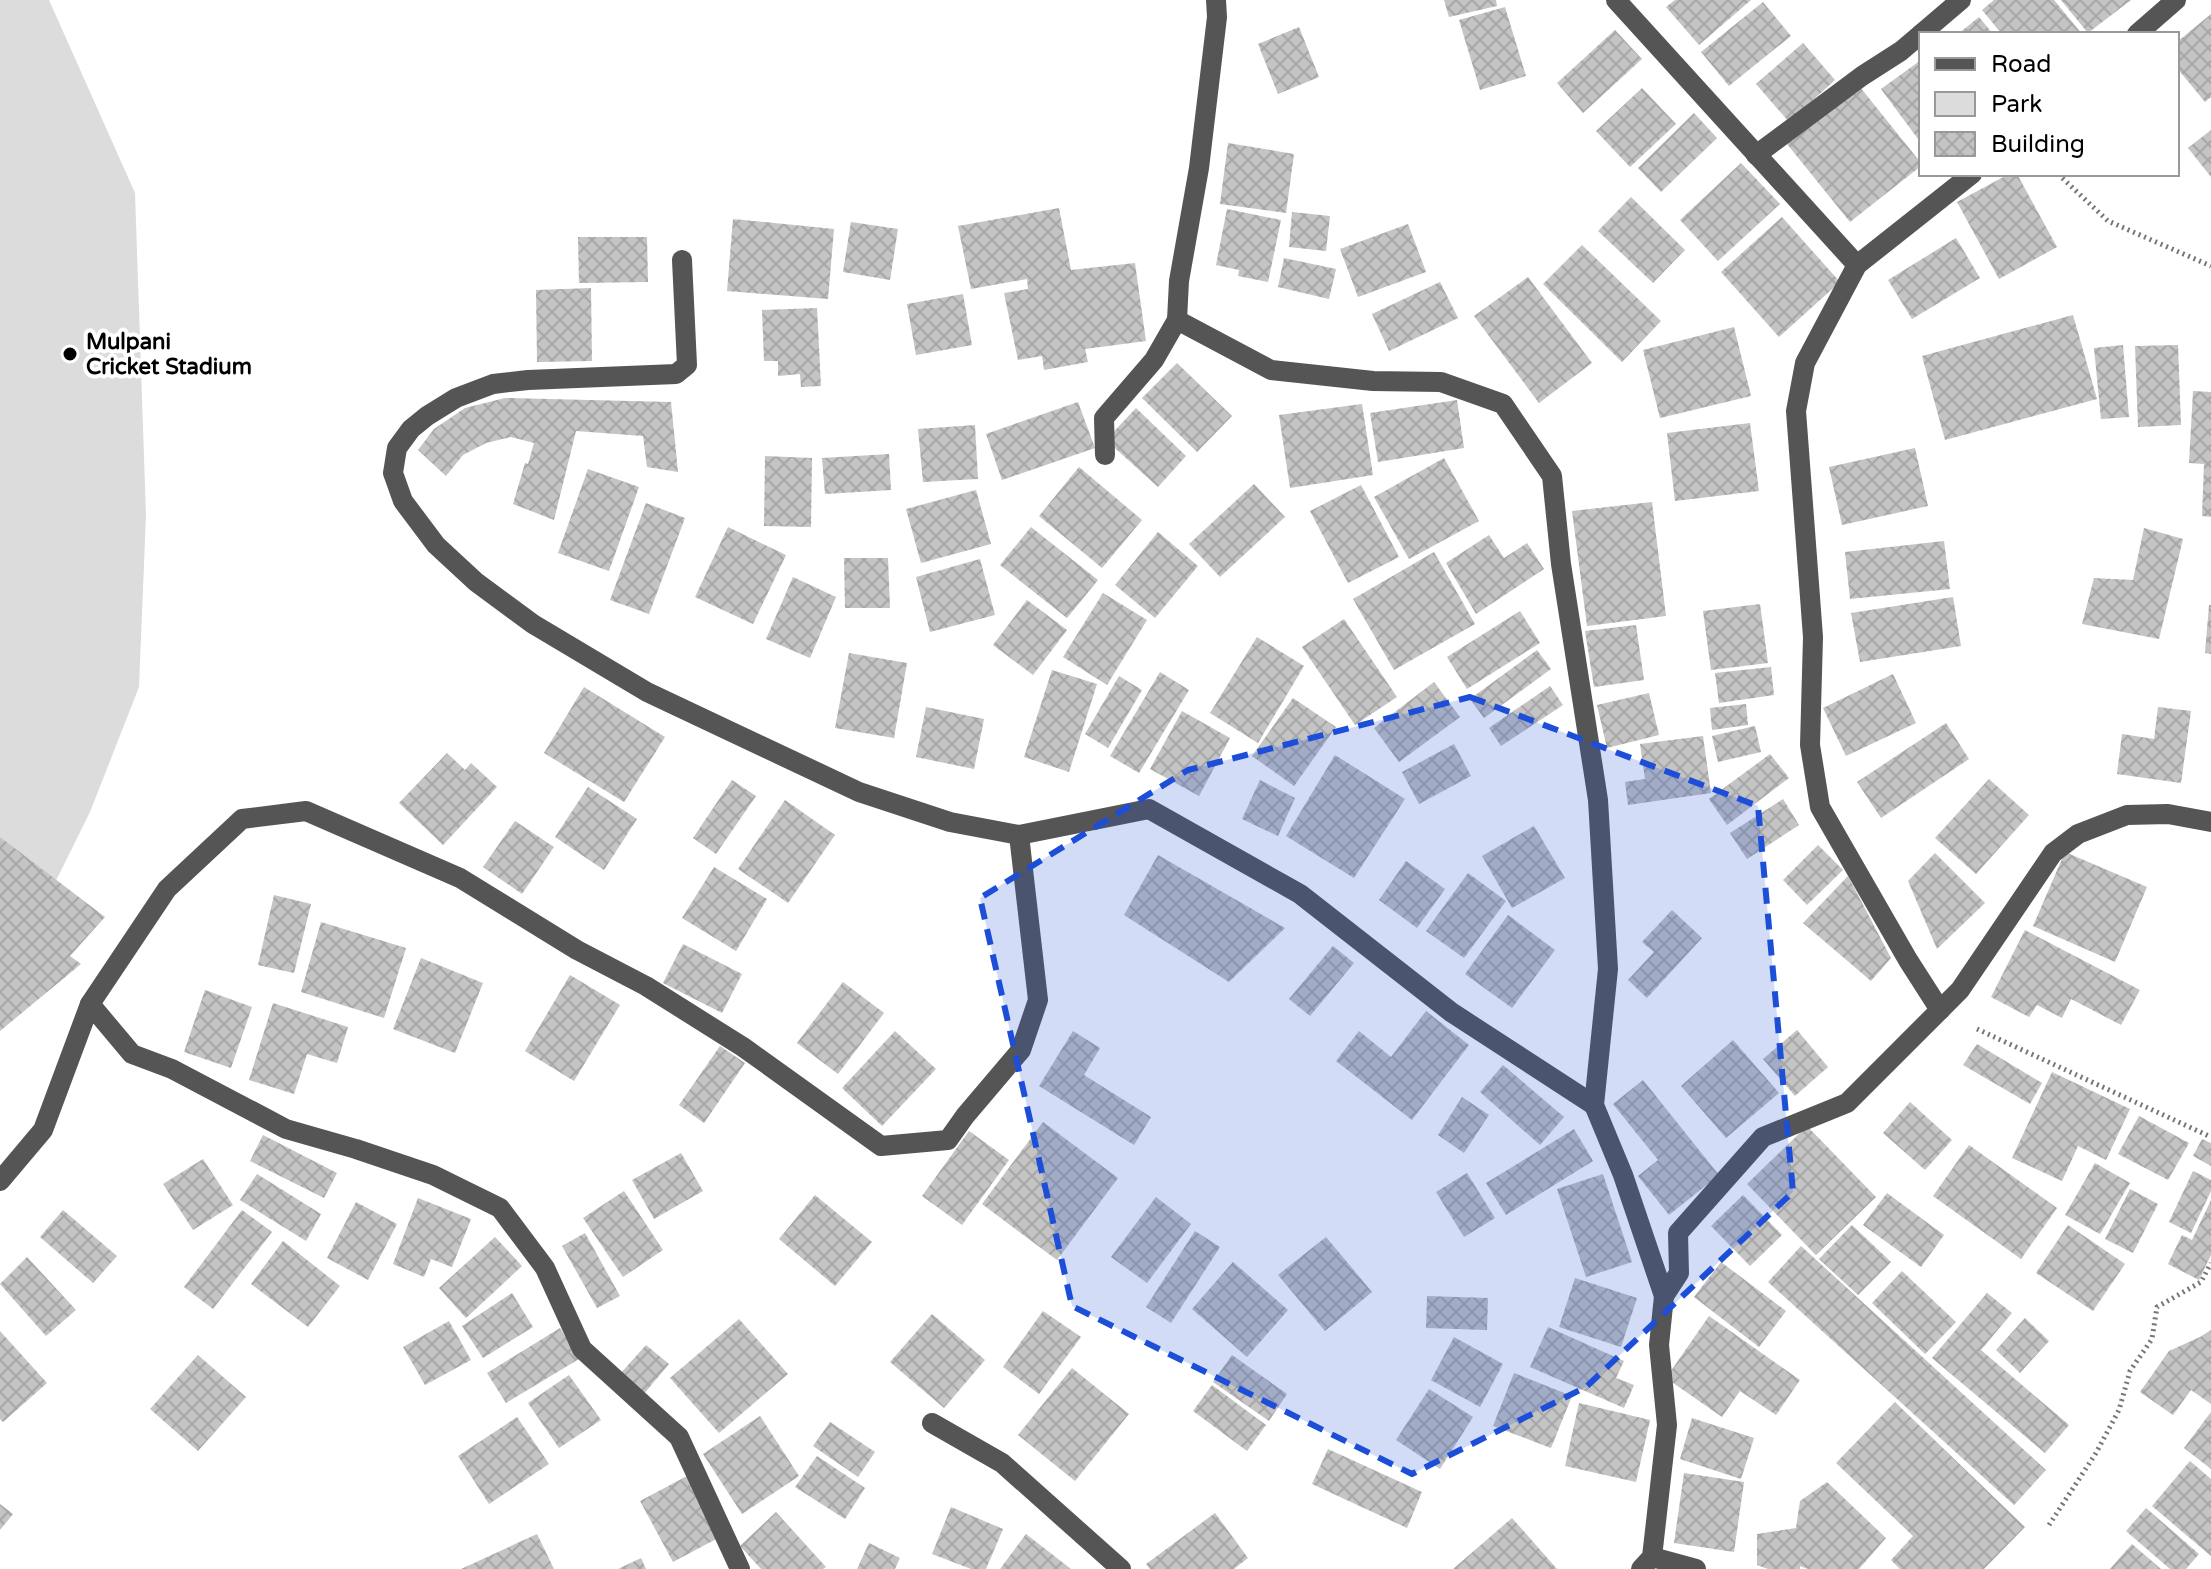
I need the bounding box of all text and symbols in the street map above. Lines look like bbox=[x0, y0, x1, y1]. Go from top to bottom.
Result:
legend bbox=[1919, 32, 2179, 176]
text: Road bbox=[1991, 50, 2051, 79]
text: Park bbox=[1991, 90, 2042, 119]
text: Building bbox=[1991, 130, 2085, 159]
place label: Mulpani Cricket Stadium bbox=[86, 329, 252, 380]
marker: Mulpani Cricket Stadium bbox=[61, 345, 79, 363]

